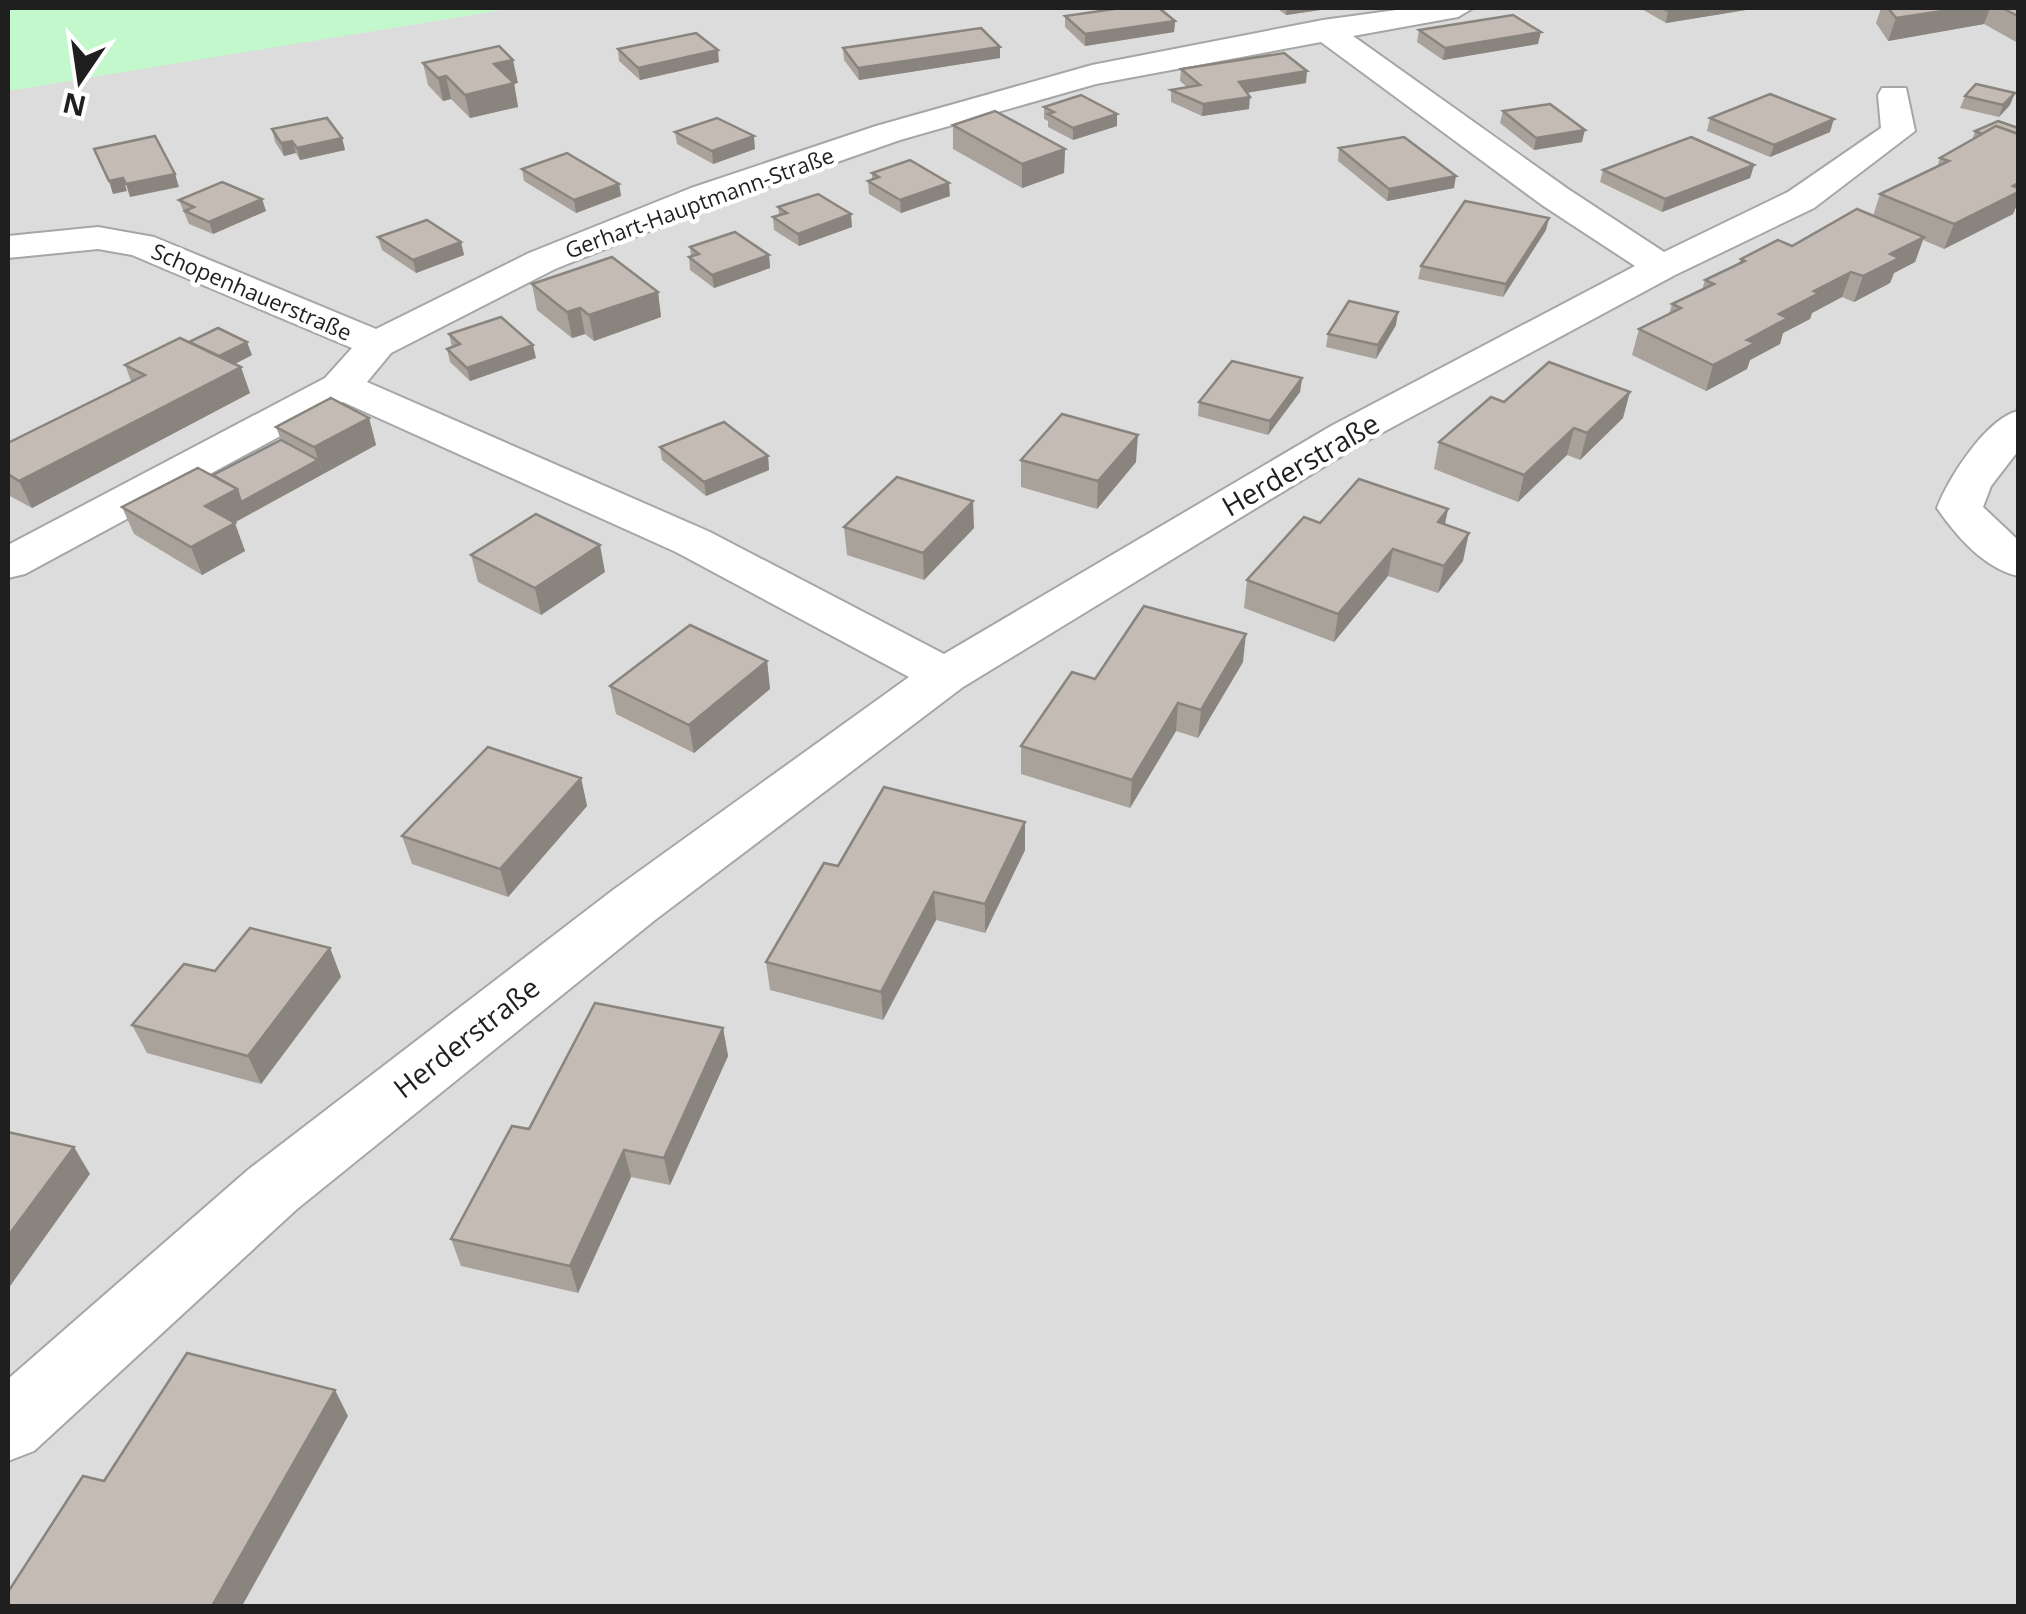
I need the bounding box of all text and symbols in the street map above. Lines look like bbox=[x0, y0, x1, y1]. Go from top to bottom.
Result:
north arrow bbox=[30, 30, 130, 130]
text: N bbox=[59, 84, 90, 126]
street label: Gerhart-Hauptmann-Straße bbox=[560, 139, 838, 265]
street label: Schopenhauerstraße bbox=[147, 235, 357, 347]
street label: Herderstraße bbox=[1214, 404, 1386, 524]
street label: Herderstraße bbox=[385, 968, 547, 1106]

